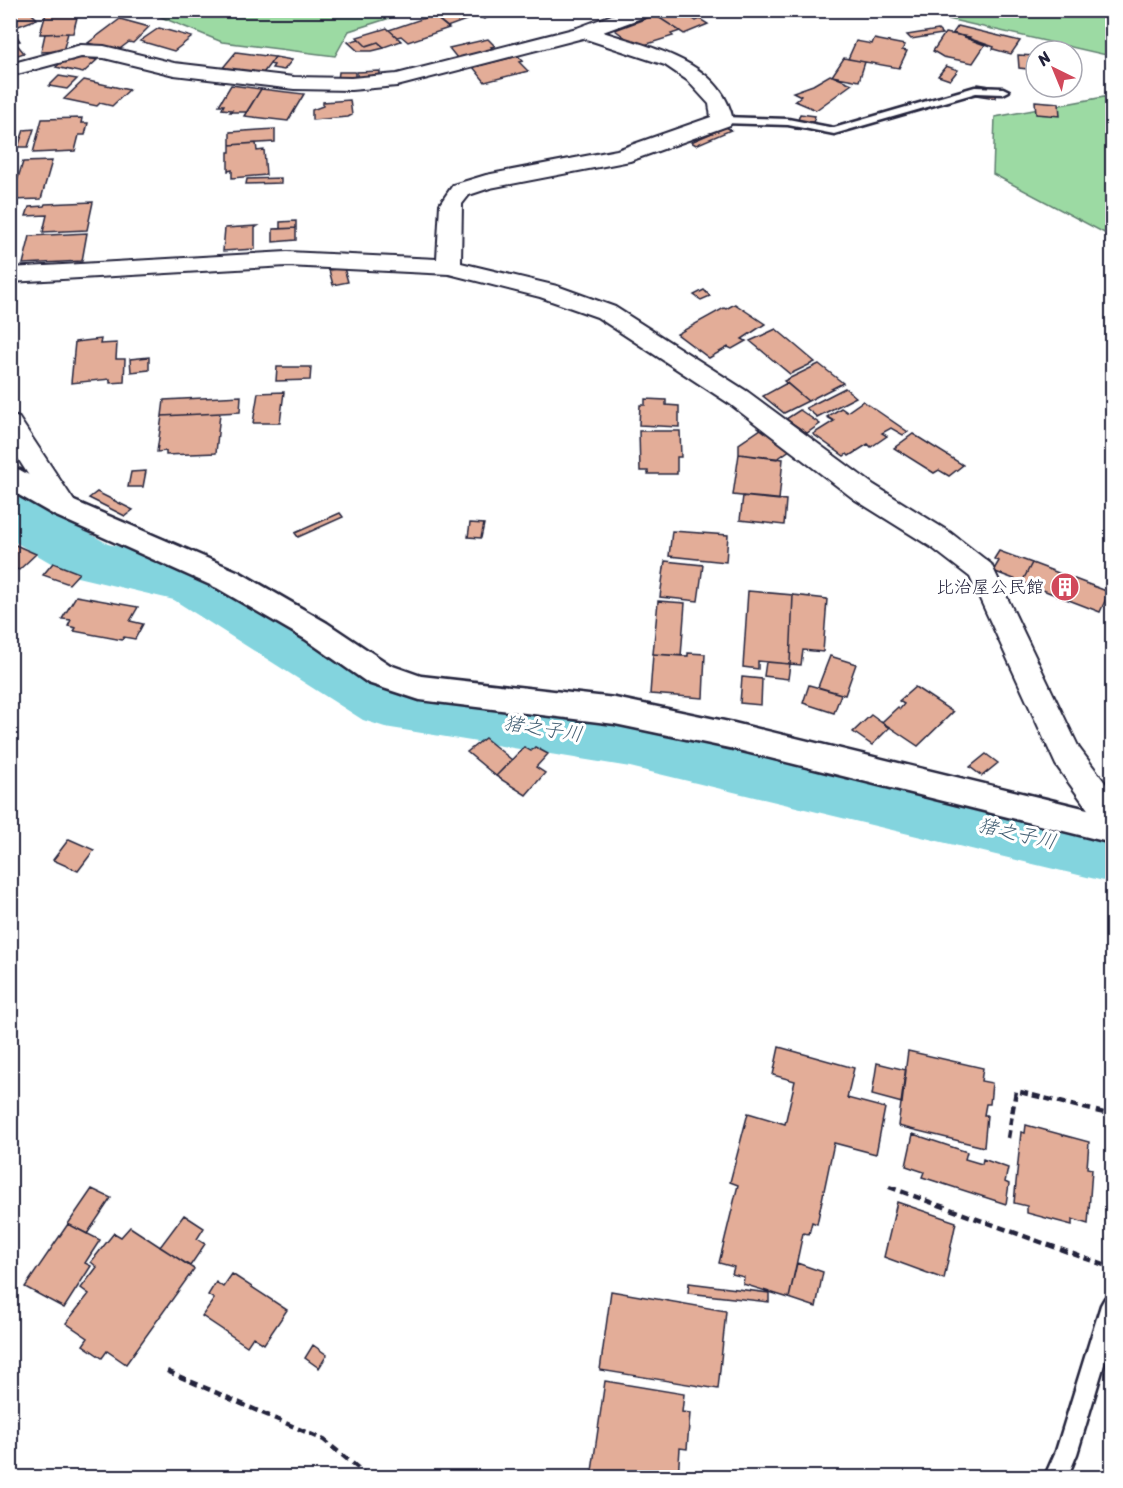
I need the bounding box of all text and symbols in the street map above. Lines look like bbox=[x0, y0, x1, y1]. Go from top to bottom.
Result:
north arrow bbox=[1024, 39, 1084, 99]
text: N bbox=[1029, 43, 1059, 73]
place label: 比治屋公民館 bbox=[936, 571, 1044, 603]
building icon: 比治屋公民館 bbox=[1049, 571, 1081, 603]
water label: 猪之子川 bbox=[501, 705, 585, 752]
water label: 猪之子川 bbox=[974, 807, 1060, 860]

